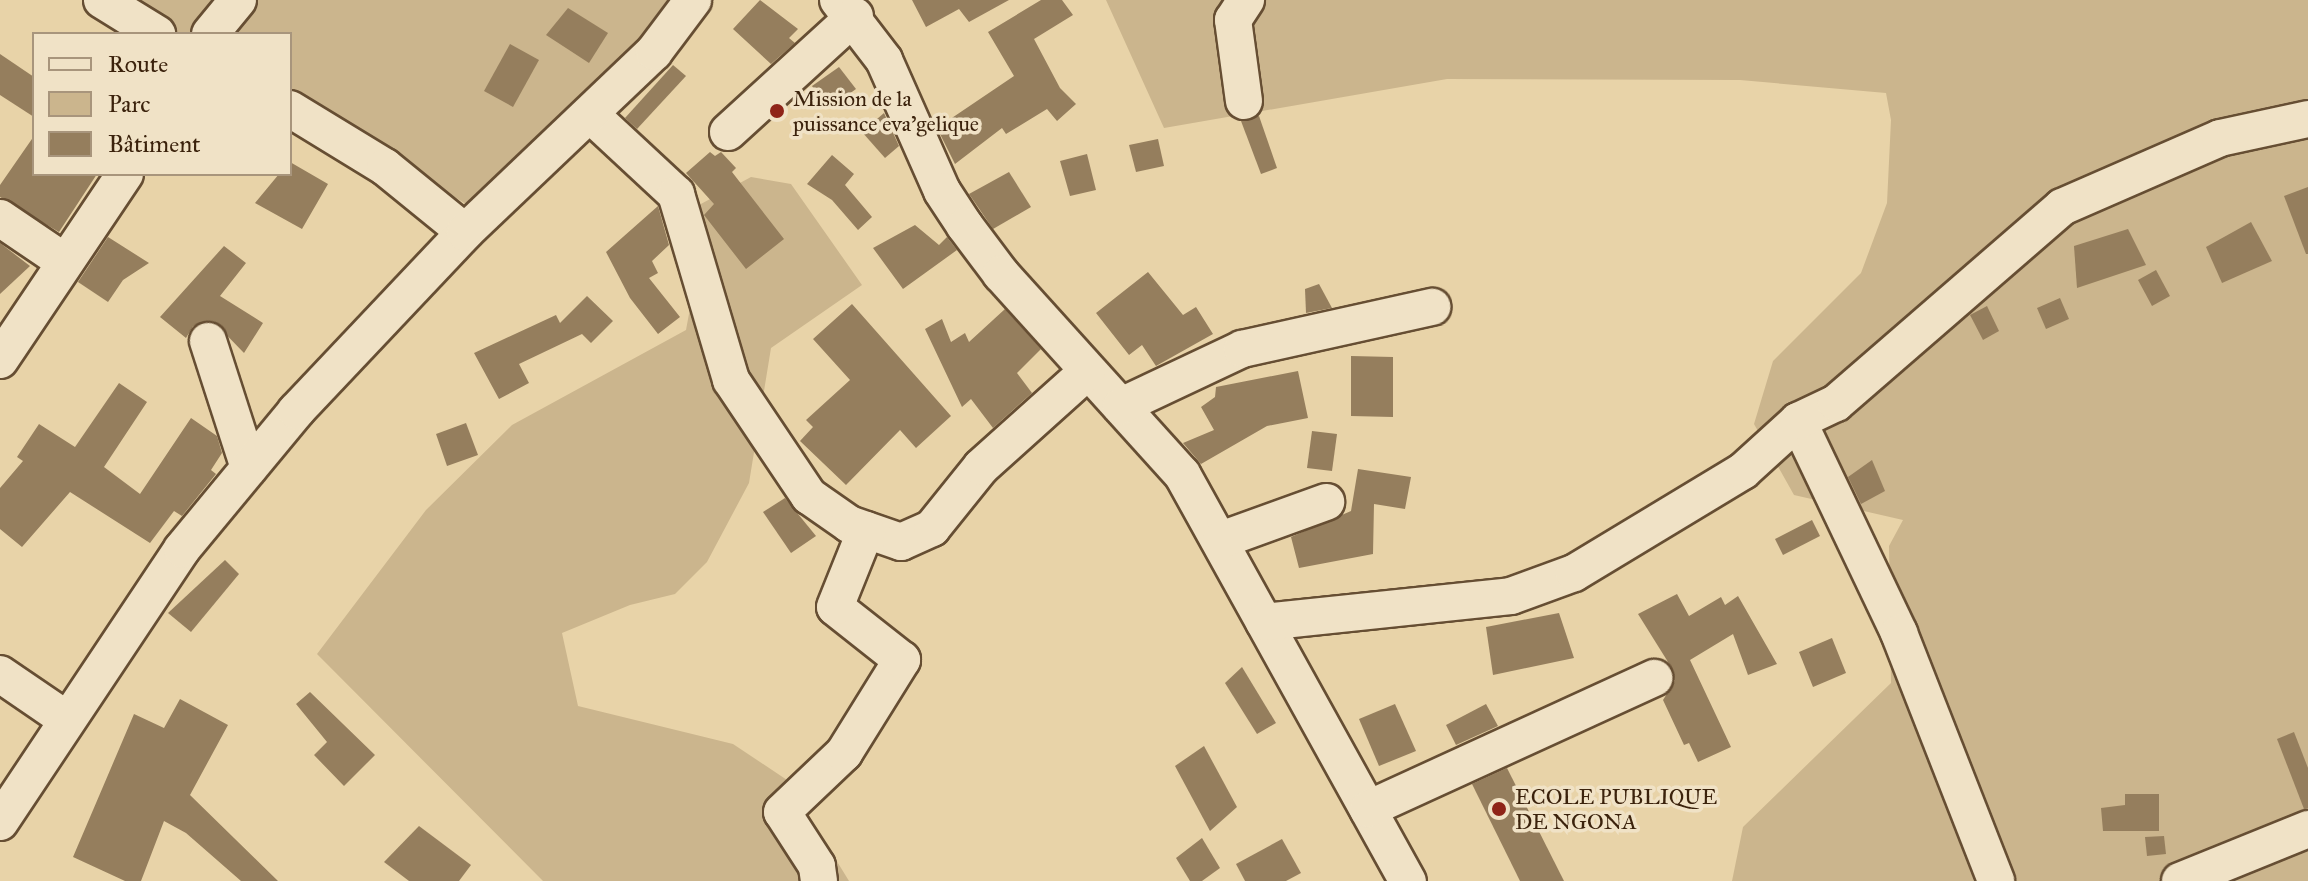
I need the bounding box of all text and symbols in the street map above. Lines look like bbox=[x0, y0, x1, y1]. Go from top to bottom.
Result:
legend bbox=[32, 32, 292, 176]
text: Route bbox=[108, 49, 168, 79]
place label: Mission de la puissance eva'gelique bbox=[793, 85, 979, 136]
text: Parc bbox=[108, 89, 150, 119]
marker: Mission de la puissance eva'gelique bbox=[768, 102, 786, 120]
text: Bâtiment bbox=[108, 129, 201, 159]
place label: ECOLE PUBLIQUE DE NGONA bbox=[1515, 783, 1717, 834]
marker: ECOLE PUBLIQUE DE NGONA bbox=[1490, 800, 1508, 818]

